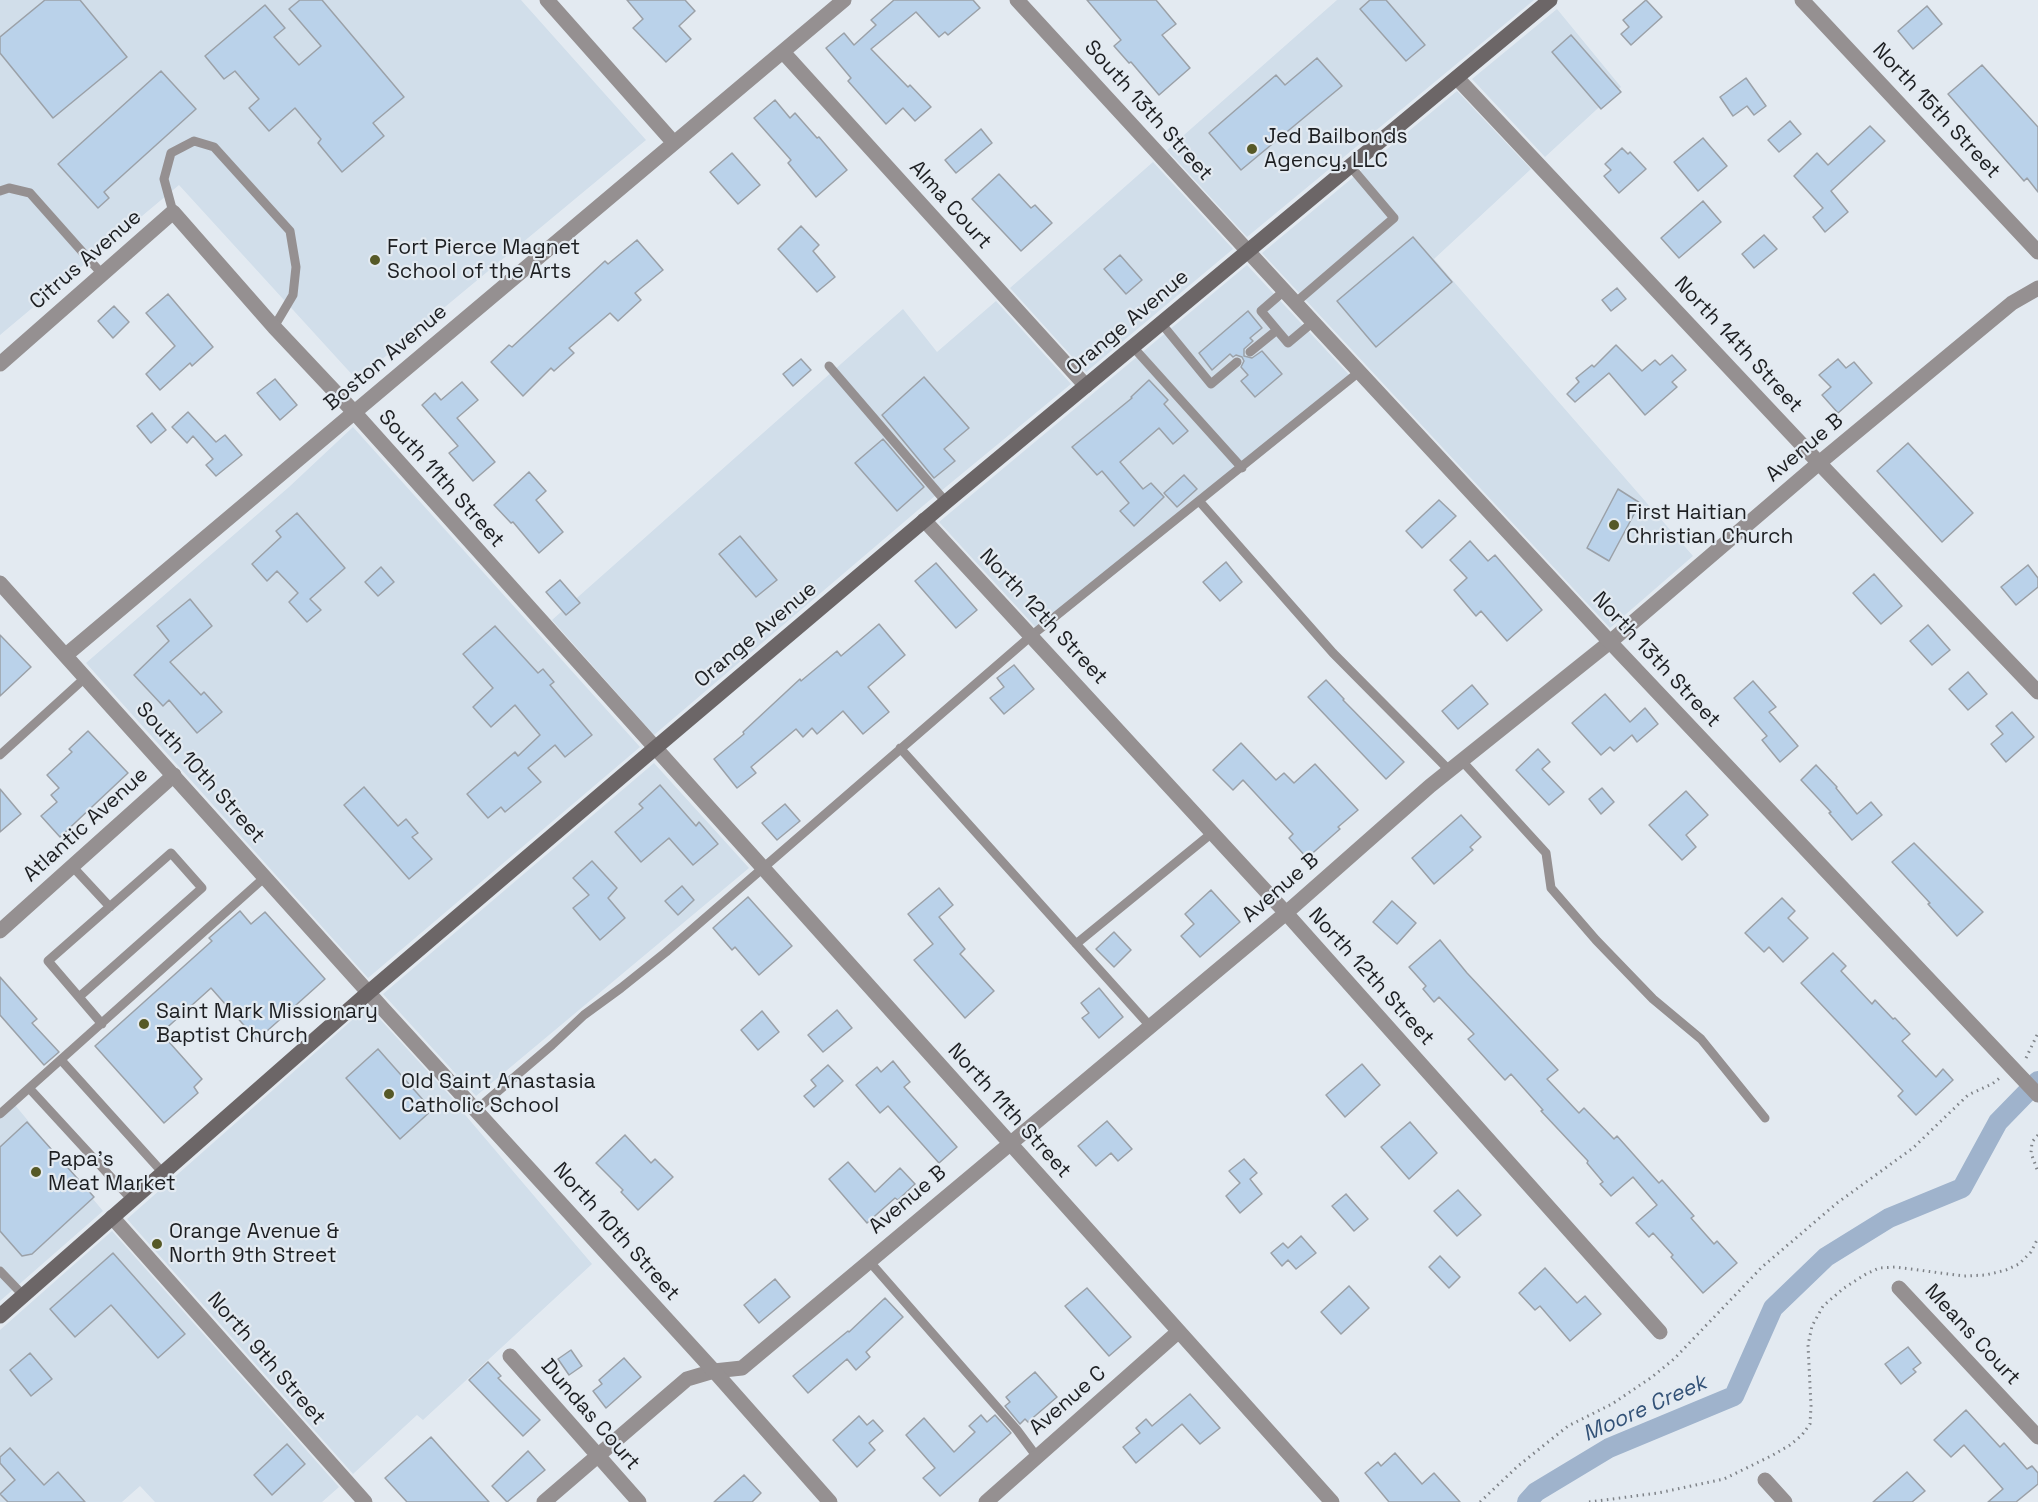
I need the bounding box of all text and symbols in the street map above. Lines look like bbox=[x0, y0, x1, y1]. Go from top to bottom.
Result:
street label: South 13th Street bbox=[1078, 36, 1218, 186]
street label: North 15th Street bbox=[1867, 38, 2005, 184]
place label: Jed Bailbonds Agency, LLC bbox=[1264, 124, 1407, 174]
marker: Jed Bailbonds Agency, LLC bbox=[1245, 142, 1259, 156]
street label: Alma Court bbox=[904, 155, 996, 255]
street label: Citrus Avenue bbox=[25, 205, 147, 315]
place label: Fort Pierce Magnet School of the Arts bbox=[387, 235, 580, 285]
marker: Fort Pierce Magnet School of the Arts bbox=[368, 253, 382, 267]
street label: Orange Avenue bbox=[1062, 264, 1194, 382]
street label: North 14th Street bbox=[1669, 272, 1807, 418]
street label: Boston Avenue bbox=[320, 299, 452, 417]
street label: South 11th Street bbox=[373, 405, 509, 553]
street label: Avenue B bbox=[1761, 408, 1849, 488]
place label: First Haitian Christian Church bbox=[1626, 500, 1793, 550]
marker: First Haitian Christian Church bbox=[1607, 518, 1621, 532]
street label: North 12th Street bbox=[974, 544, 1112, 690]
street label: Orange Avenue bbox=[690, 576, 822, 694]
street label: North 13th Street bbox=[1587, 587, 1725, 733]
street label: South 10th Street bbox=[130, 697, 270, 849]
street label: Atlantic Avenue bbox=[18, 762, 154, 888]
street label: Avenue B bbox=[1237, 848, 1325, 928]
street label: North 12th Street bbox=[1303, 903, 1439, 1051]
place label: Saint Mark Missionary Baptist Church bbox=[156, 999, 378, 1049]
marker: Saint Mark Missionary Baptist Church bbox=[137, 1017, 151, 1031]
street label: North 11th Street bbox=[942, 1038, 1076, 1184]
place label: Old Saint Anastasia Catholic School bbox=[401, 1069, 596, 1119]
marker: Old Saint Anastasia Catholic School bbox=[382, 1087, 396, 1101]
place label: Papa's Meat Market bbox=[48, 1147, 176, 1197]
street label: North 10th Street bbox=[547, 1158, 685, 1306]
street label: Avenue B bbox=[864, 1160, 952, 1240]
marker: Papa's Meat Market bbox=[29, 1165, 43, 1179]
place label: Orange Avenue & North 9th Street bbox=[169, 1219, 339, 1269]
marker: Orange Avenue & North 9th Street bbox=[150, 1237, 164, 1251]
street label: Means Court bbox=[1919, 1279, 2025, 1391]
street label: North 9th Street bbox=[201, 1287, 331, 1431]
street label: Dundas Court bbox=[535, 1354, 645, 1476]
street label: Avenue C bbox=[1025, 1361, 1111, 1441]
water label: Moore Creek bbox=[1579, 1370, 1711, 1448]

